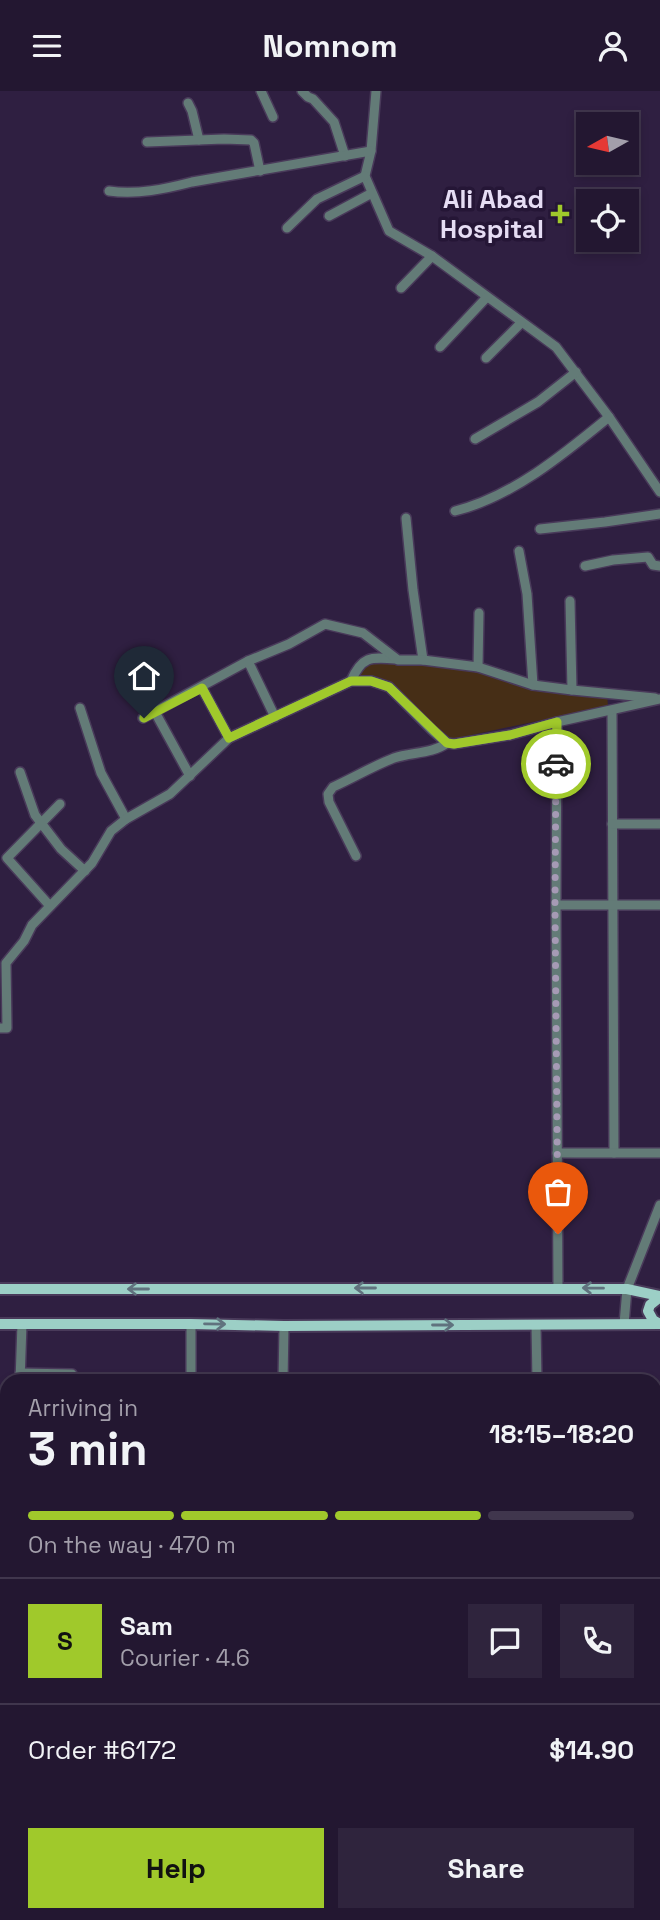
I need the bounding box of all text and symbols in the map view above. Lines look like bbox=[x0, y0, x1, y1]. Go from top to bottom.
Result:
text: Nomnom bbox=[263, 26, 397, 66]
icon: menu bbox=[28, 27, 66, 65]
icon: person bbox=[594, 27, 632, 65]
north arrow bbox=[576, 112, 639, 175]
map controls bbox=[576, 112, 639, 252]
place label: Ali Abad Hospital bbox=[440, 182, 544, 246]
button: locate bbox=[576, 189, 639, 252]
marker: Ali Abad Hospital bbox=[550, 204, 570, 224]
pin bbox=[114, 646, 174, 718]
icon: home bbox=[125, 657, 163, 695]
courier bbox=[521, 729, 591, 799]
icon: car bbox=[537, 745, 575, 783]
pin bbox=[528, 1162, 588, 1234]
icon: bag bbox=[539, 1173, 577, 1211]
one-way arrow bbox=[581, 1281, 604, 1295]
one-way arrow bbox=[126, 1282, 149, 1296]
one-way arrow bbox=[354, 1282, 377, 1295]
one-way arrow bbox=[203, 1318, 226, 1331]
one-way arrow bbox=[431, 1318, 454, 1332]
text: Arriving in bbox=[28, 1393, 138, 1423]
text: 18:15–18:20 bbox=[489, 1417, 634, 1451]
text: 3 min bbox=[28, 1420, 148, 1478]
text: On the way · 470 m bbox=[28, 1530, 236, 1560]
button: chat bbox=[468, 1604, 542, 1678]
button: phone bbox=[560, 1604, 634, 1678]
text: Sam bbox=[120, 1609, 173, 1643]
text: S bbox=[57, 1624, 73, 1658]
text: Courier · 4.6 bbox=[120, 1643, 250, 1673]
text: Order #6172 bbox=[28, 1733, 177, 1767]
text: $14.90 bbox=[549, 1733, 634, 1767]
button: Help bbox=[28, 1828, 324, 1908]
button: Share bbox=[338, 1828, 634, 1908]

